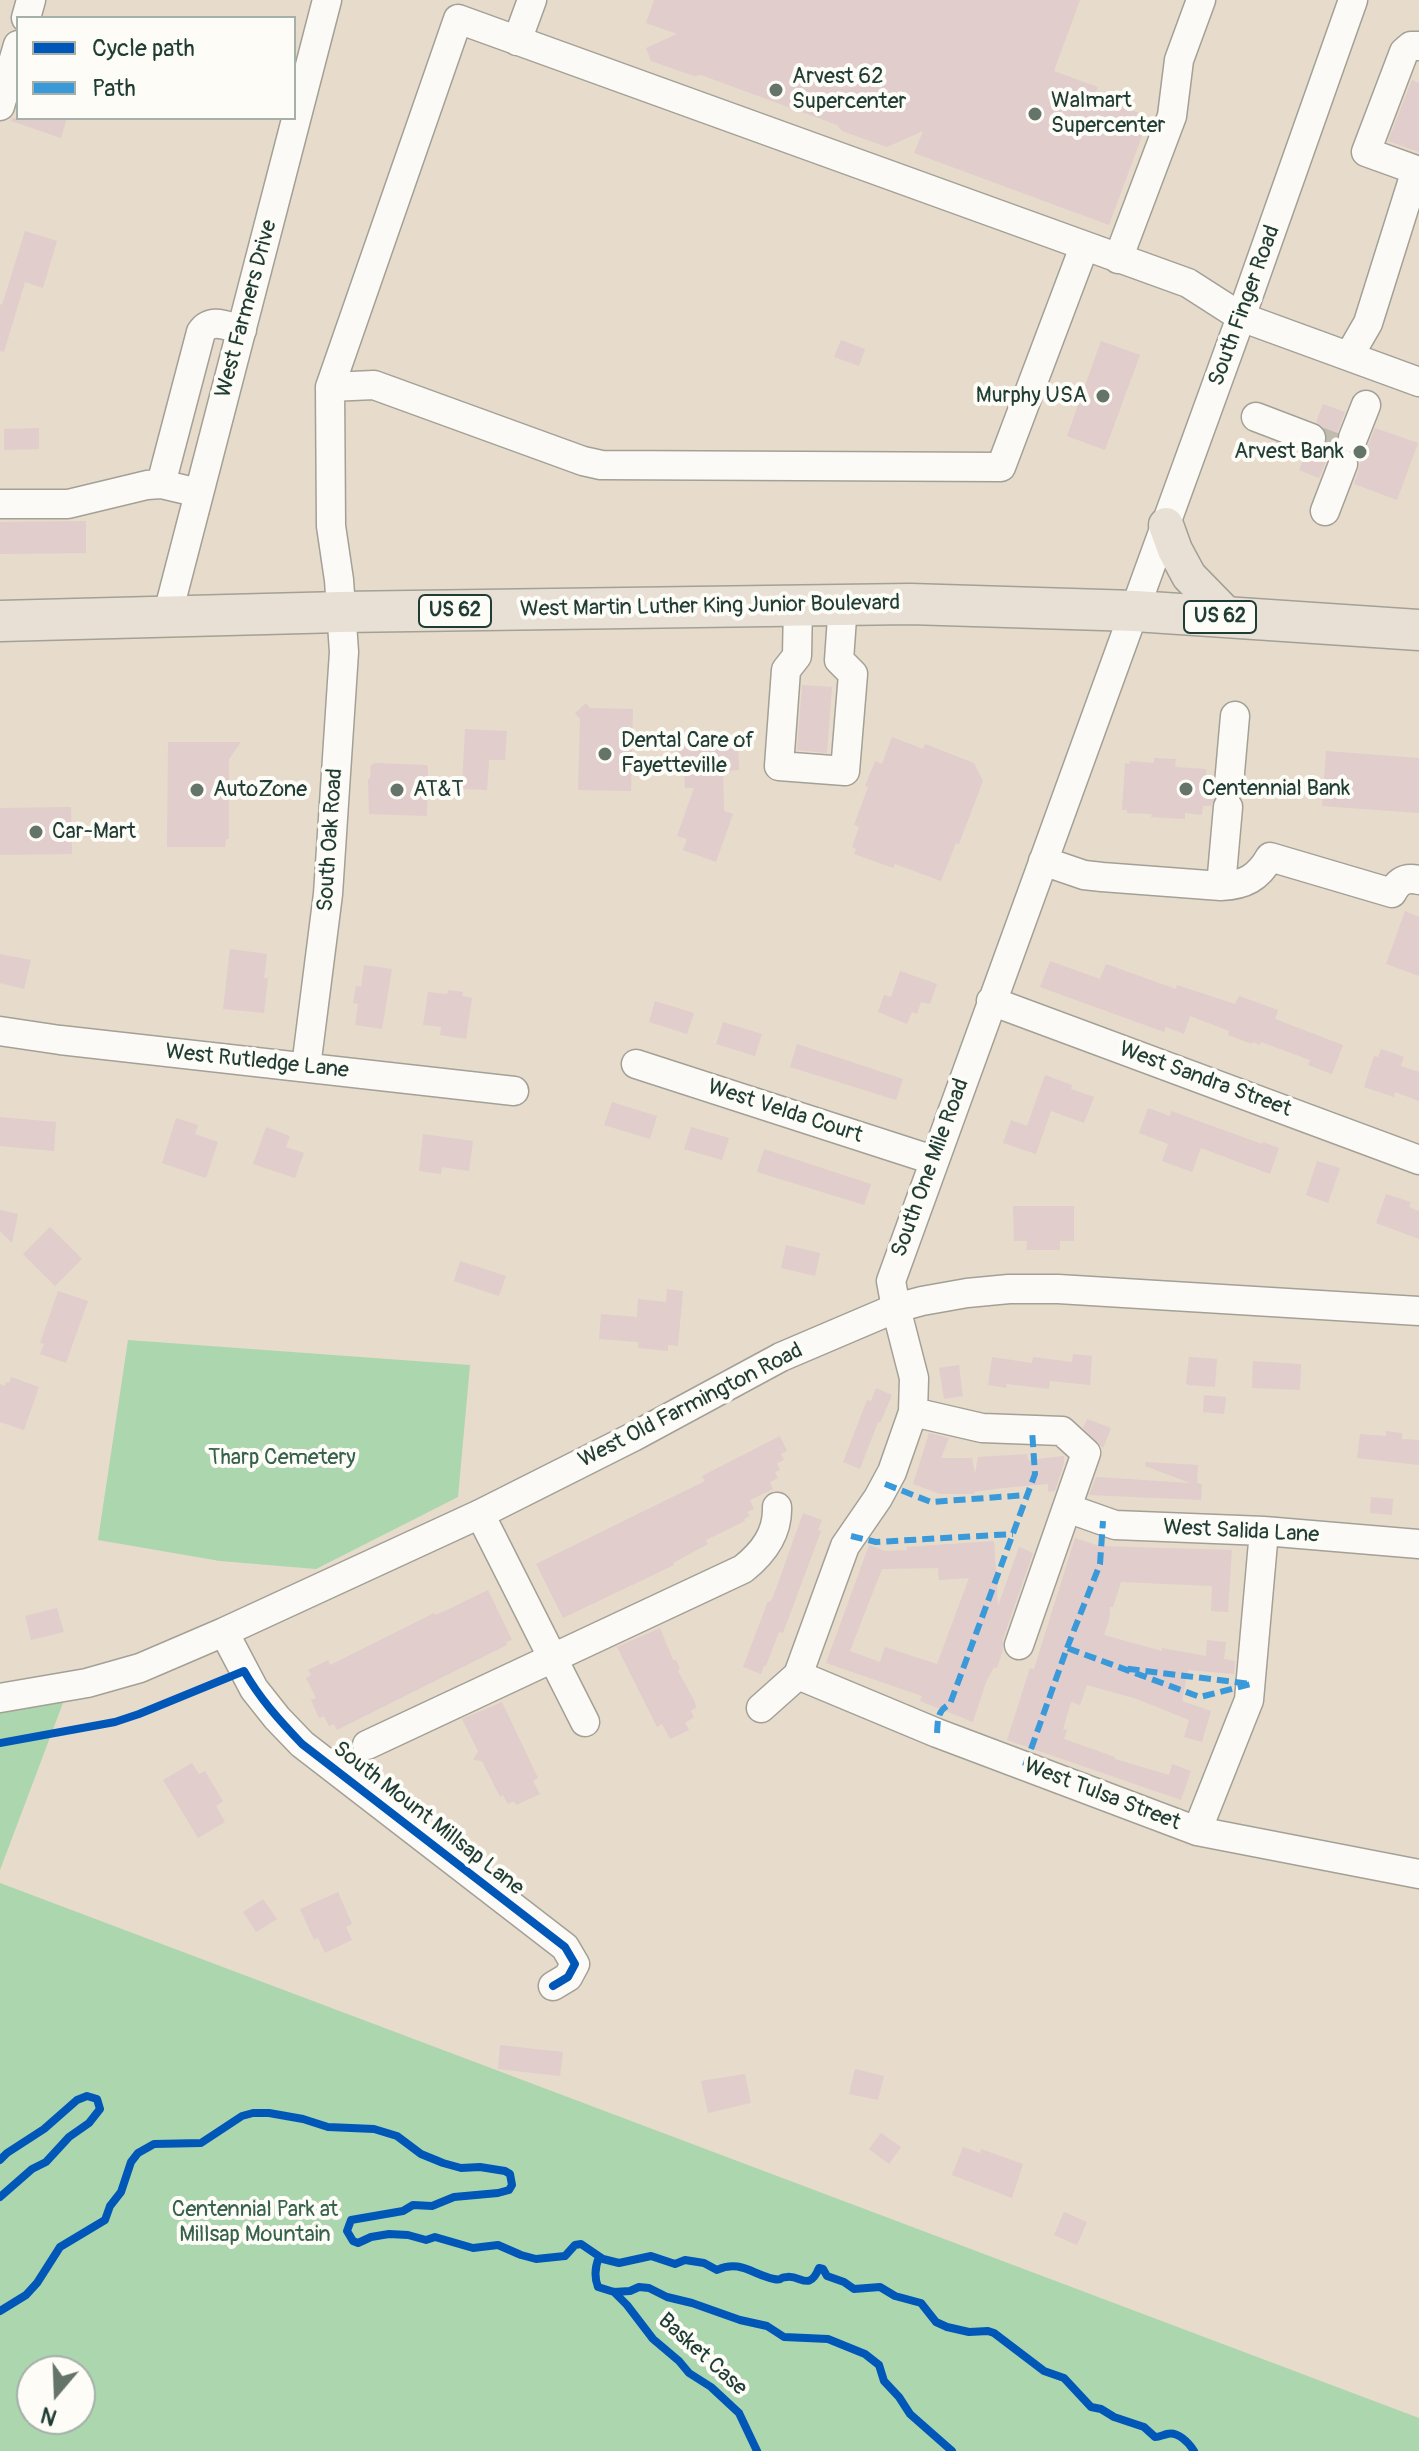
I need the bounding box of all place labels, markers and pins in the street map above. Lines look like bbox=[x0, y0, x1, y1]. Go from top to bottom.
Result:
place label: Arvest 62 Supercenter bbox=[792, 64, 906, 116]
marker: Arvest 62 Supercenter bbox=[767, 81, 785, 99]
place label: Walmart Supercenter bbox=[1051, 88, 1165, 140]
marker: Walmart Supercenter bbox=[1026, 105, 1044, 123]
place label: Murphy USA bbox=[976, 383, 1087, 409]
marker: Murphy USA bbox=[1094, 387, 1112, 405]
place label: Arvest Bank bbox=[1234, 439, 1344, 465]
marker: Arvest Bank bbox=[1351, 443, 1369, 461]
place label: Dental Care of Fayetteville bbox=[621, 728, 754, 780]
marker: Dental Care of Fayetteville bbox=[596, 745, 614, 763]
place label: Centennial Bank bbox=[1202, 776, 1350, 802]
place label: AutoZone bbox=[213, 777, 307, 803]
place label: AT&T bbox=[413, 777, 464, 803]
marker: Centennial Bank bbox=[1177, 780, 1195, 798]
marker: AutoZone bbox=[188, 781, 206, 799]
marker: AT&T bbox=[388, 781, 406, 799]
place label: Car-Mart bbox=[52, 819, 136, 845]
marker: Car-Mart bbox=[27, 823, 45, 841]

